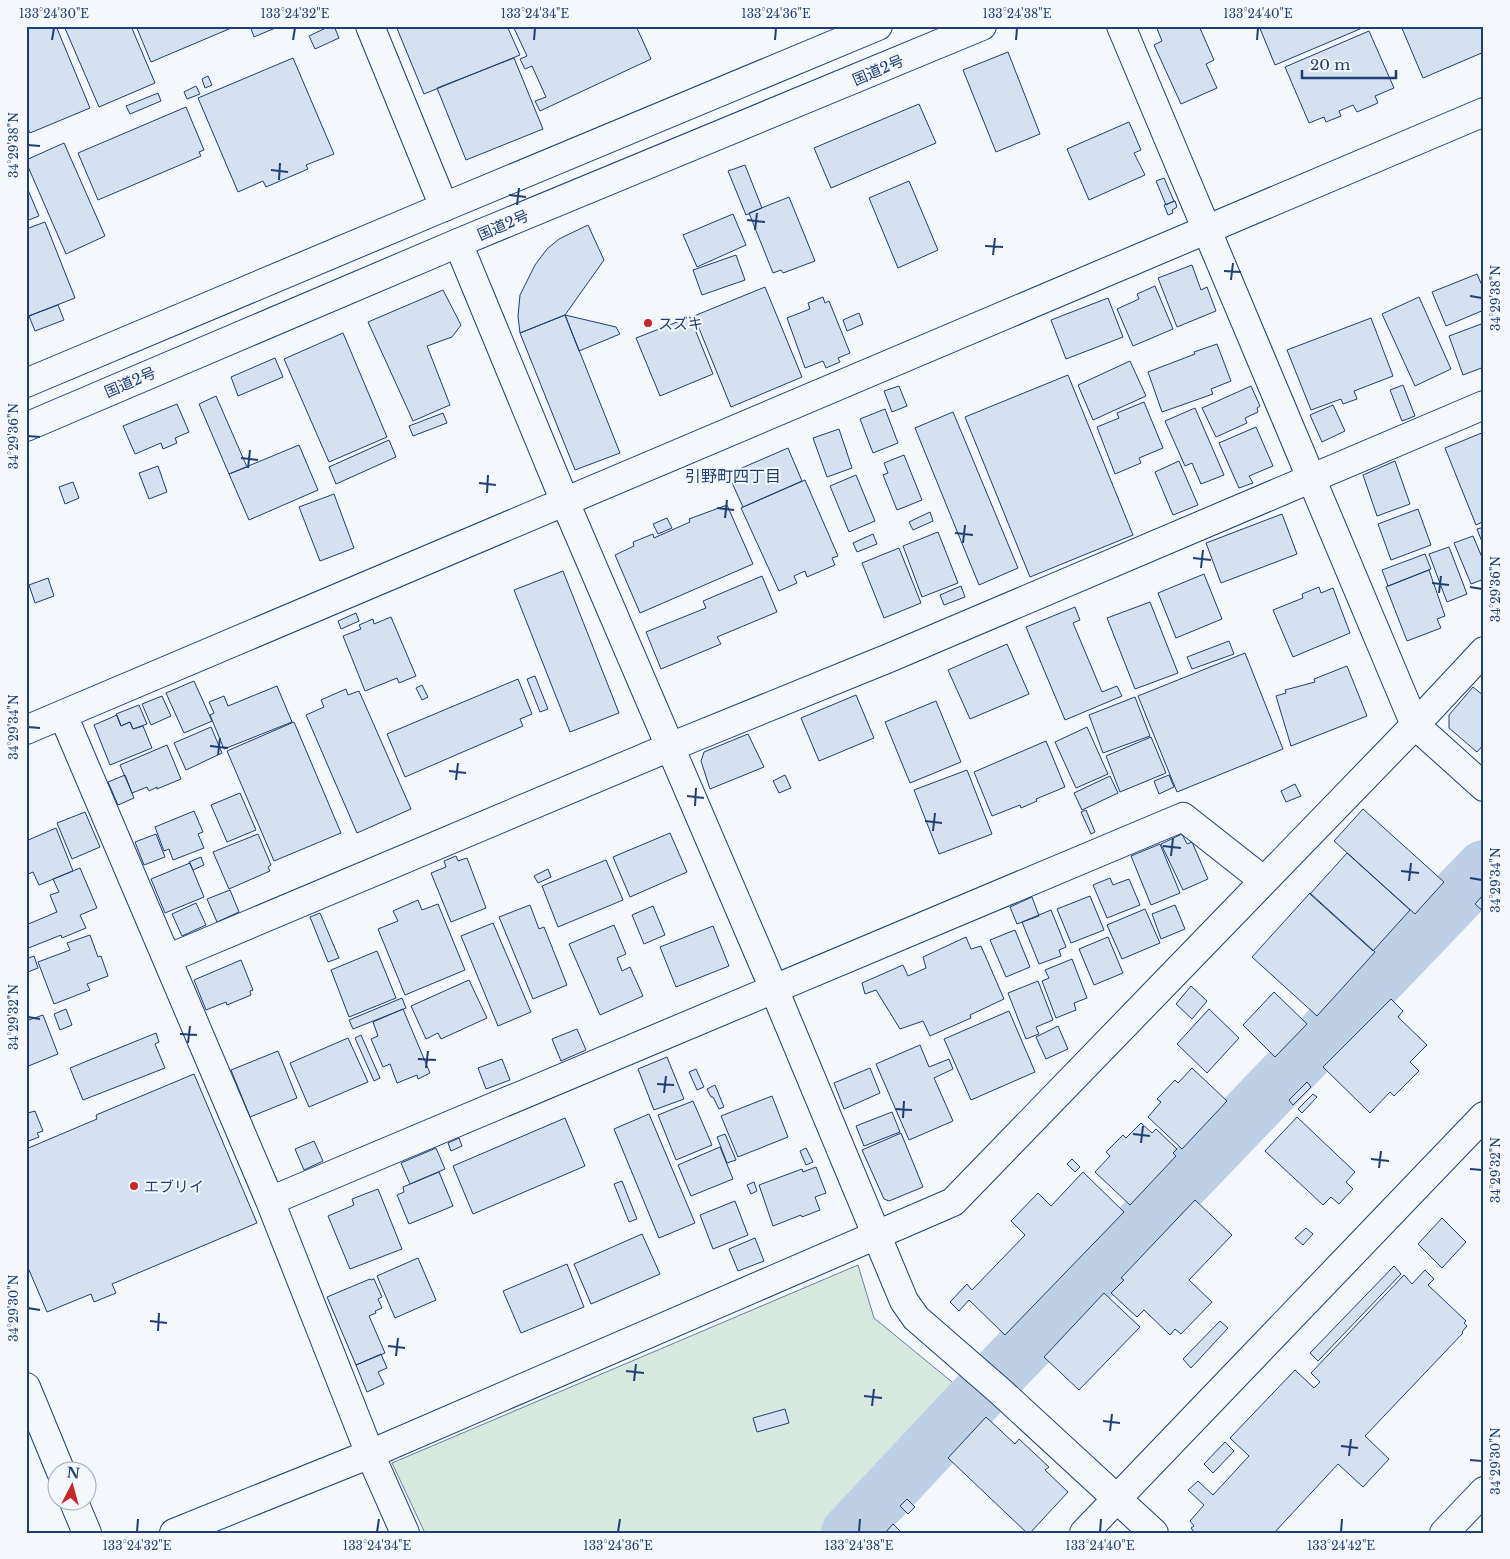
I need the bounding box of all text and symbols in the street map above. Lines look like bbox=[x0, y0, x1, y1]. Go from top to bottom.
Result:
text: 133°24'30"E bbox=[19, 6, 89, 21]
text: 133°24'32"E bbox=[261, 6, 330, 21]
text: 133°24'34"E bbox=[501, 6, 569, 21]
text: 133°24'36"E bbox=[741, 6, 811, 21]
text: 133°24'38"E bbox=[983, 6, 1052, 21]
text: 133°24'40"E bbox=[1223, 6, 1293, 21]
scale bar bbox=[1302, 48, 1396, 80]
street label: 国道2号 bbox=[849, 51, 907, 89]
text: 20 m bbox=[1310, 55, 1350, 74]
text: 34°29'38"N bbox=[6, 112, 21, 178]
street label: 国道2号 bbox=[474, 206, 532, 244]
text: 34°29'38"N bbox=[1488, 265, 1503, 331]
place label: スズキ bbox=[658, 314, 703, 333]
marker: スズキ bbox=[642, 317, 654, 329]
street label: 国道2号 bbox=[101, 363, 159, 401]
text: 34°29'36"N bbox=[6, 403, 21, 469]
district label: 引野町四丁目 bbox=[685, 466, 781, 486]
text: 34°29'36"N bbox=[1488, 556, 1503, 622]
text: 34°29'34"N bbox=[6, 694, 21, 760]
text: 34°29'34"N bbox=[1488, 847, 1503, 913]
text: 34°29'32"N bbox=[6, 984, 21, 1050]
text: 34°29'32"N bbox=[1488, 1137, 1503, 1203]
place label: エブリイ bbox=[144, 1177, 204, 1196]
marker: エブリイ bbox=[128, 1180, 140, 1192]
text: 34°29'30"N bbox=[6, 1274, 21, 1342]
text: 34°29'30"N bbox=[1488, 1427, 1503, 1495]
north arrow bbox=[48, 1462, 98, 1512]
text: N bbox=[66, 1463, 81, 1483]
text: 133°24'32"E bbox=[103, 1538, 172, 1553]
text: 133°24'34"E bbox=[343, 1538, 411, 1553]
text: 133°24'36"E bbox=[583, 1538, 653, 1553]
text: 133°24'38"E bbox=[825, 1538, 894, 1553]
text: 133°24'40"E bbox=[1065, 1538, 1135, 1553]
text: 133°24'42"E bbox=[1307, 1538, 1375, 1553]

